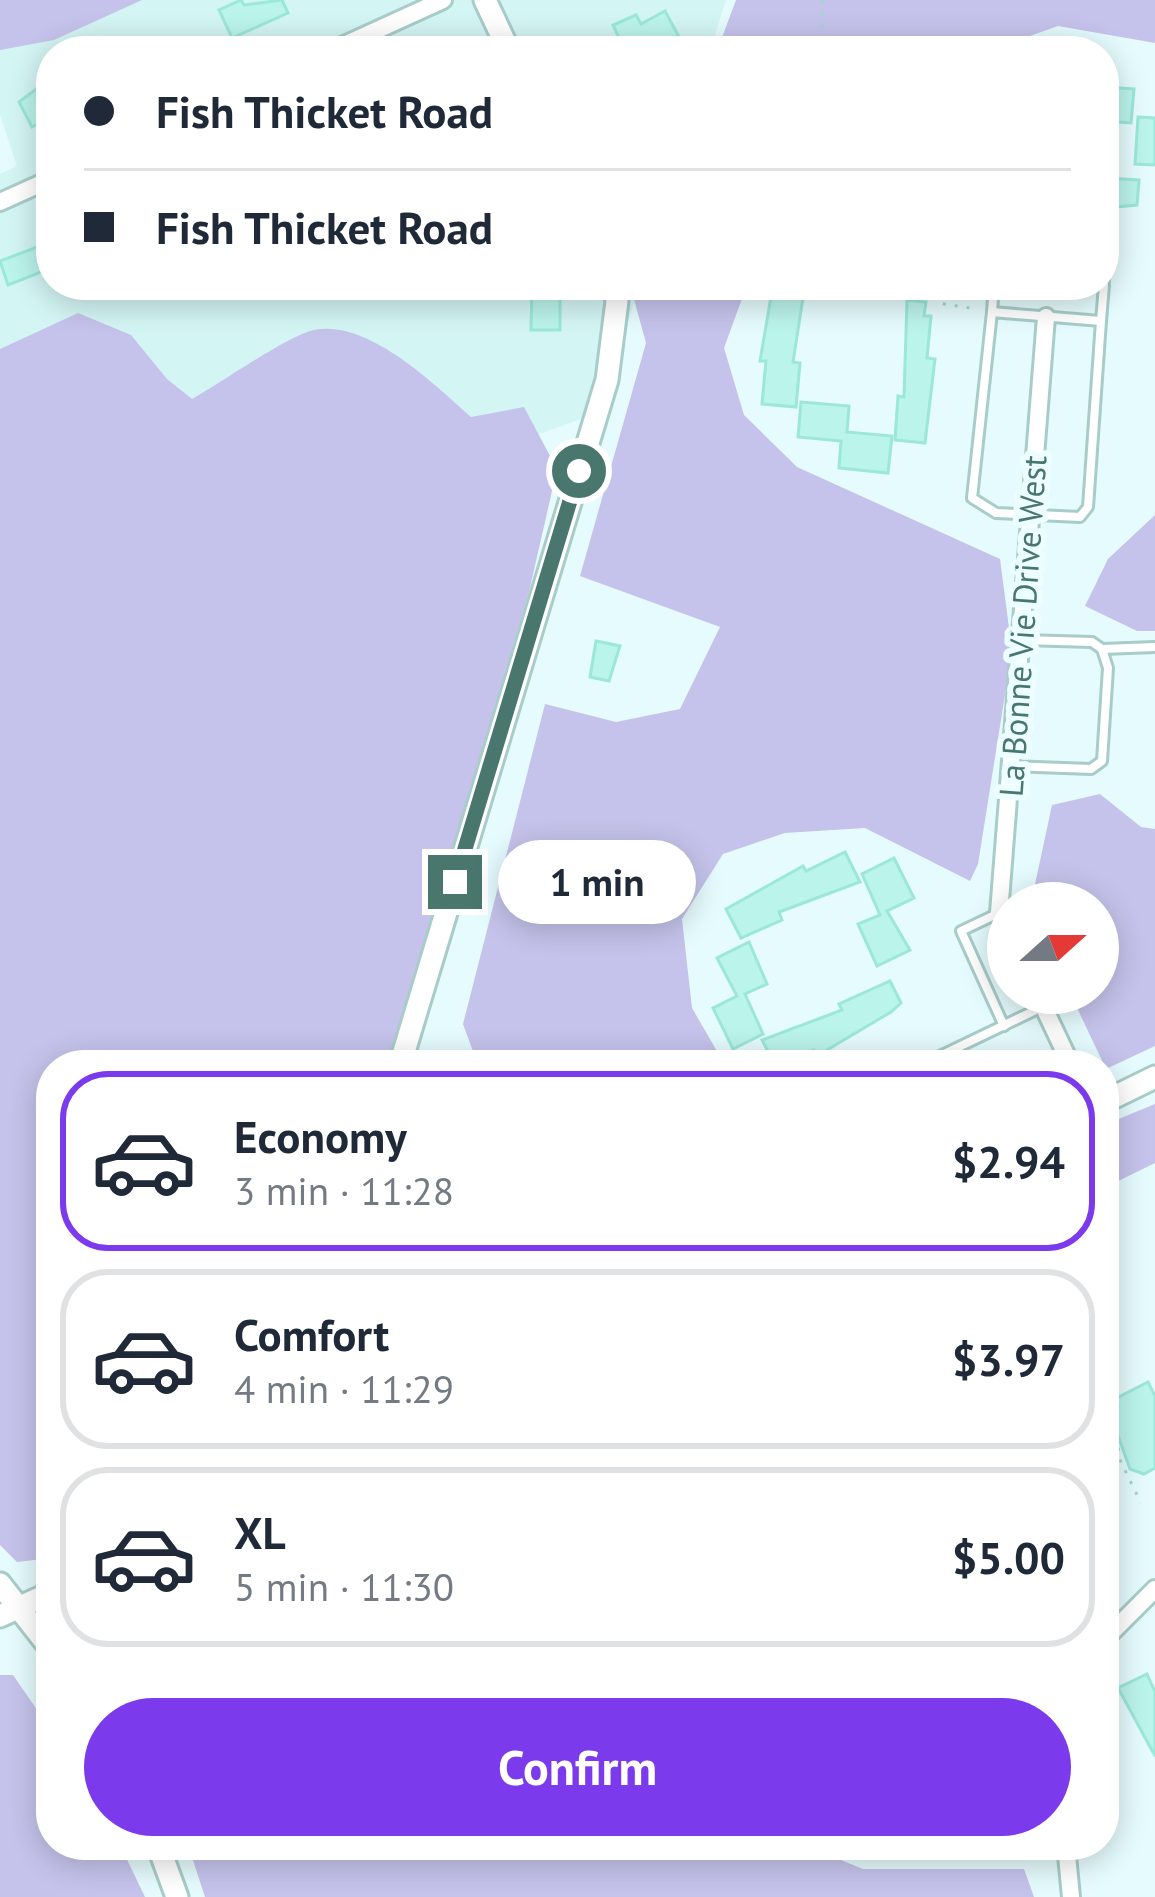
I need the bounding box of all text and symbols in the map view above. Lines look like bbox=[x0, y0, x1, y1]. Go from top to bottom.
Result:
text: Fish Thicket Road bbox=[156, 82, 493, 140]
text: Fish Thicket Road bbox=[156, 198, 493, 256]
route start bbox=[552, 444, 606, 498]
street label: La Bonne Vie Drive West bbox=[989, 454, 1055, 798]
callout: 1 min bbox=[497, 840, 695, 924]
route end bbox=[428, 855, 482, 909]
text: 1 min bbox=[549, 856, 645, 907]
north arrow bbox=[987, 882, 1119, 1014]
map controls bbox=[987, 882, 1119, 1014]
icon: car bbox=[90, 1107, 198, 1215]
text: Economy bbox=[234, 1107, 407, 1165]
text: $2.94 bbox=[952, 1132, 1065, 1190]
text: 3 min · 11:28 bbox=[234, 1165, 454, 1216]
icon: car bbox=[90, 1305, 198, 1413]
text: Comfort bbox=[234, 1305, 389, 1363]
text: $3.97 bbox=[952, 1330, 1065, 1388]
text: 4 min · 11:29 bbox=[234, 1363, 454, 1414]
icon: car bbox=[90, 1503, 198, 1611]
text: XL bbox=[234, 1503, 286, 1561]
text: $5.00 bbox=[952, 1528, 1065, 1586]
text: 5 min · 11:30 bbox=[234, 1561, 454, 1612]
button: Confirm bbox=[84, 1698, 1071, 1836]

